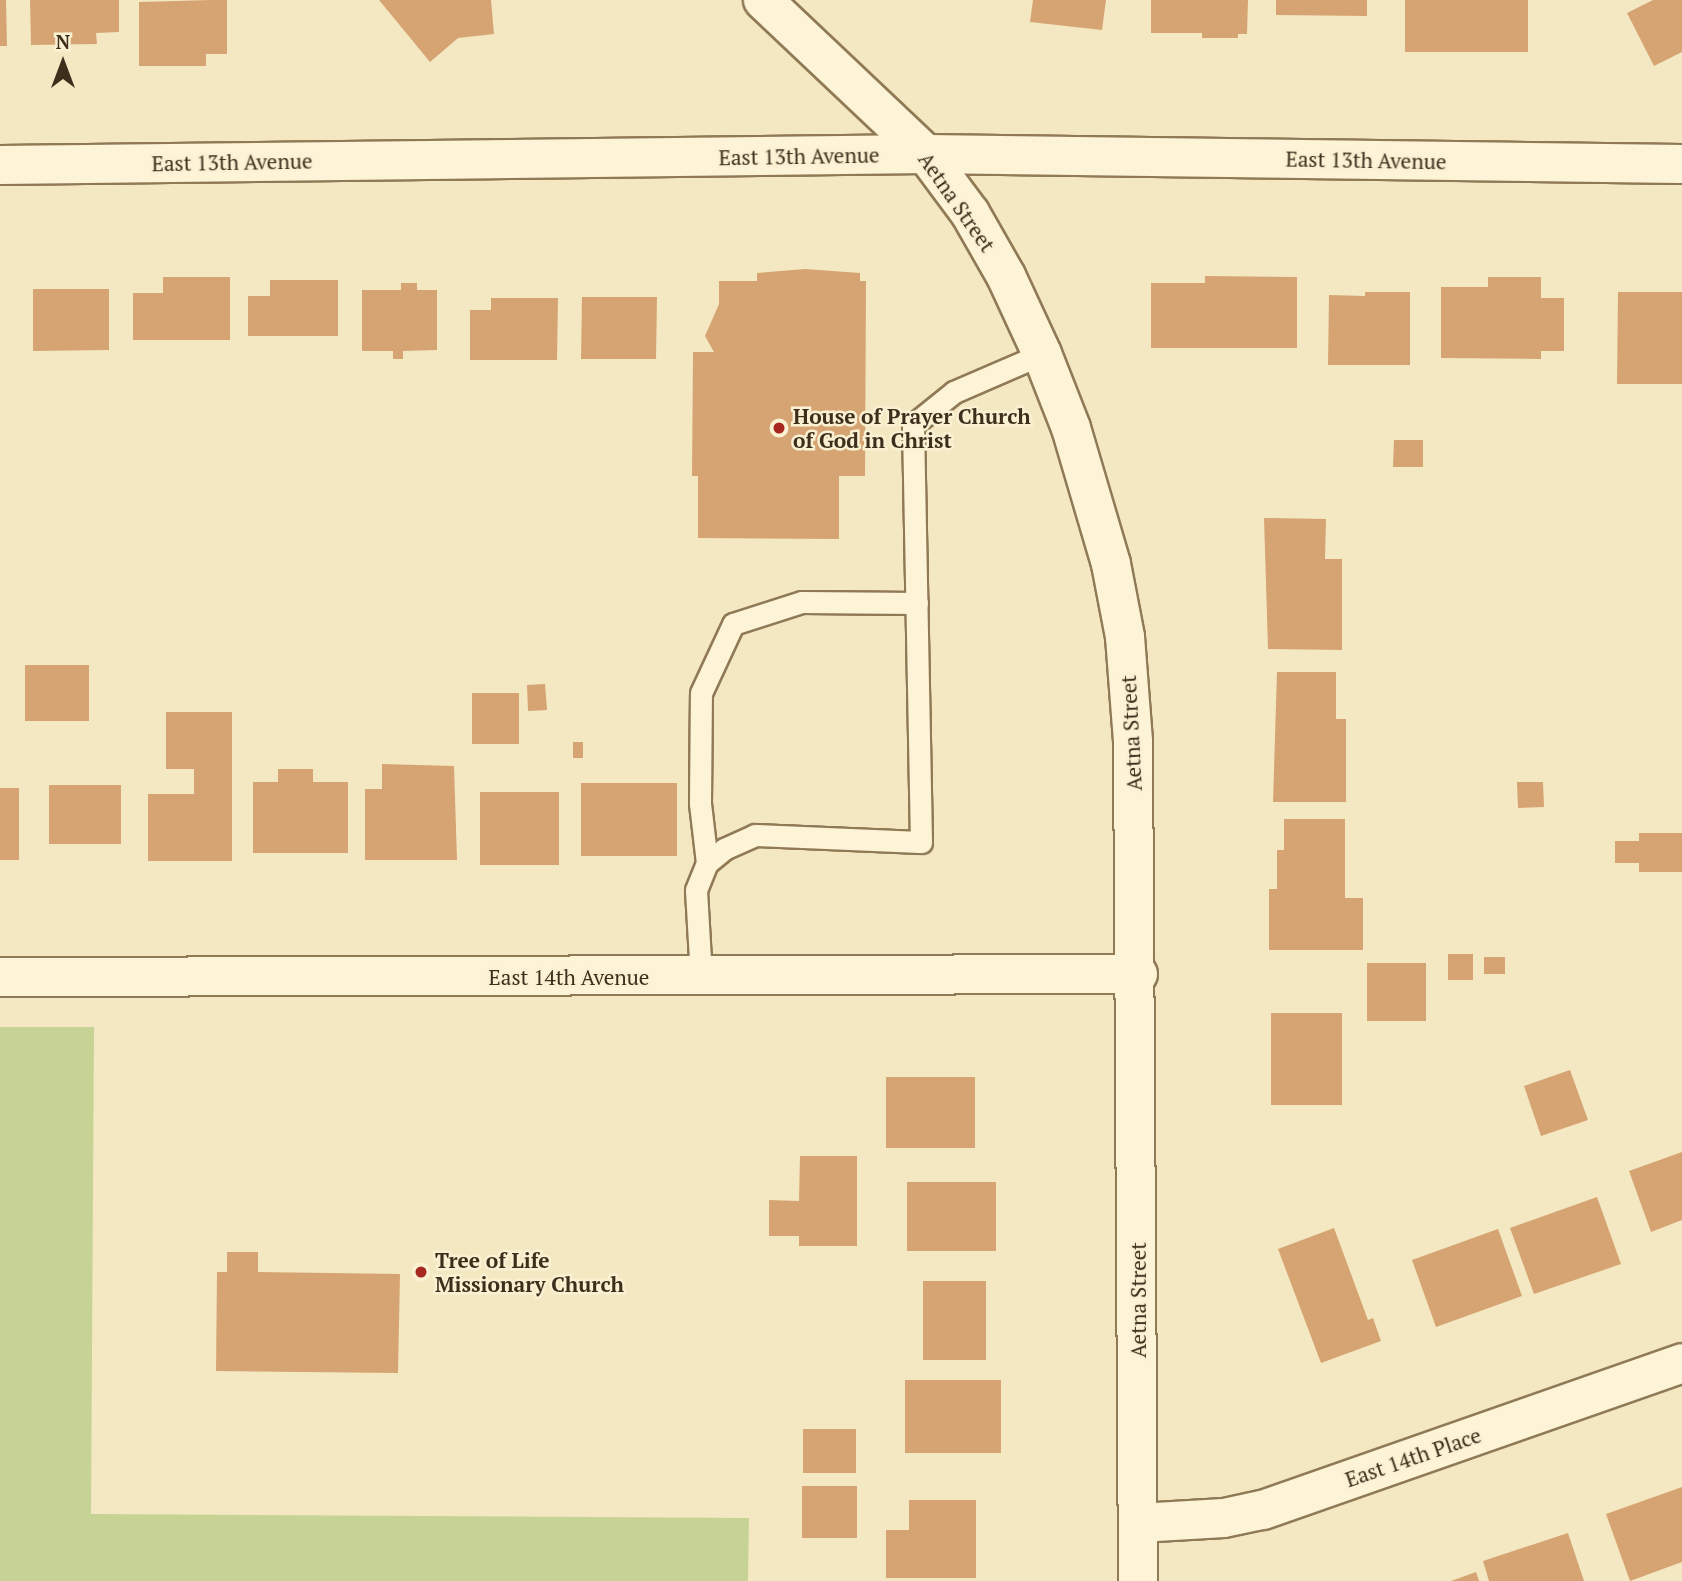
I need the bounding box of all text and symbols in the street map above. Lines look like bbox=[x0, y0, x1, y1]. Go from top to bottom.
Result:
north arrow bbox=[28, 28, 98, 98]
text: N bbox=[56, 29, 70, 54]
street label: East 13th Avenue bbox=[718, 142, 880, 170]
street label: East 13th Avenue bbox=[1285, 146, 1447, 174]
street label: Aetna Street bbox=[913, 147, 1001, 257]
street label: East 13th Avenue bbox=[151, 148, 313, 176]
place label: House of Prayer Church of God in Christ bbox=[793, 403, 1031, 453]
marker: House of Prayer Church of God in Christ bbox=[771, 420, 787, 436]
street label: Aetna Street bbox=[1115, 674, 1147, 792]
street label: East 14th Avenue bbox=[488, 964, 650, 990]
street label: Aetna Street bbox=[1125, 1242, 1151, 1358]
place label: Tree of Life Missionary Church bbox=[435, 1247, 624, 1297]
marker: Tree of Life Missionary Church bbox=[413, 1264, 429, 1280]
street label: East 14th Place bbox=[1342, 1422, 1484, 1492]

